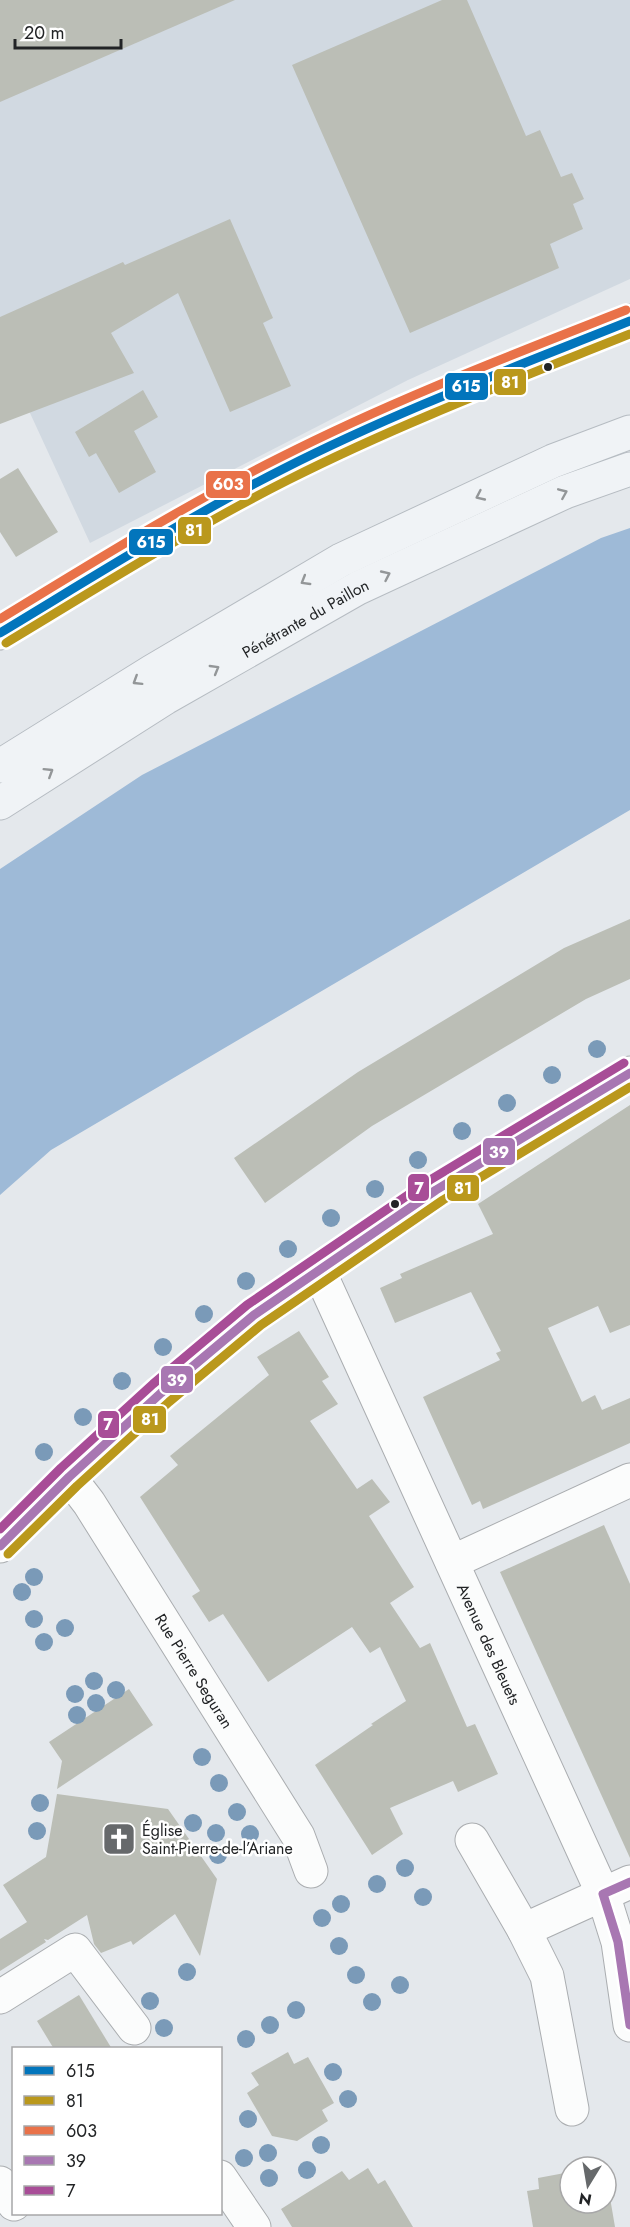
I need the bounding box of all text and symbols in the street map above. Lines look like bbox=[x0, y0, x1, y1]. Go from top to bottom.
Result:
scale bar bbox=[15, 12, 122, 50]
text: 20 m bbox=[24, 20, 64, 46]
unlabelled marker bbox=[542, 361, 554, 373]
line badge: 81 bbox=[493, 368, 527, 396]
text: 81 bbox=[501, 371, 519, 394]
line badge: 615 bbox=[444, 372, 489, 401]
text: 615 bbox=[451, 375, 481, 398]
line badge: 603 bbox=[205, 470, 251, 499]
text: 603 bbox=[212, 473, 244, 496]
one-way arrow bbox=[475, 488, 486, 500]
one-way arrow bbox=[556, 488, 567, 500]
line badge: 81 bbox=[177, 516, 212, 545]
text: 81 bbox=[185, 519, 203, 542]
line badge: 615 bbox=[128, 528, 174, 556]
text: 615 bbox=[136, 531, 166, 554]
one-way arrow bbox=[379, 571, 390, 583]
street label: Pénétrante du Paillon bbox=[238, 574, 373, 664]
one-way arrow bbox=[301, 574, 311, 586]
one-way arrow bbox=[209, 665, 219, 677]
one-way arrow bbox=[133, 673, 143, 685]
one-way arrow bbox=[43, 767, 53, 779]
line badge: 39 bbox=[482, 1137, 516, 1166]
text: 39 bbox=[489, 1141, 509, 1164]
line badge: 7 bbox=[407, 1173, 430, 1202]
line badge: 81 bbox=[446, 1174, 480, 1202]
text: 7 bbox=[414, 1177, 424, 1200]
text: 81 bbox=[454, 1177, 472, 1200]
unlabelled marker bbox=[389, 1198, 401, 1210]
line badge: 39 bbox=[160, 1365, 194, 1394]
text: 39 bbox=[167, 1369, 187, 1392]
line badge: 81 bbox=[132, 1405, 167, 1434]
text: 81 bbox=[141, 1408, 159, 1431]
line badge: 7 bbox=[97, 1410, 120, 1439]
text: 7 bbox=[103, 1413, 113, 1436]
street label: Avenue des Bleuets bbox=[451, 1580, 526, 1709]
street label: Rue Pierre Seguran bbox=[149, 1609, 239, 1733]
place label: Église Saint-Pierre-de-l’Ariane bbox=[142, 1819, 293, 1860]
church icon: Église Saint-Pierre-de-l’Ariane bbox=[101, 1821, 137, 1857]
legend bbox=[12, 2047, 222, 2215]
text: 615 bbox=[66, 2058, 95, 2084]
text: 81 bbox=[66, 2088, 84, 2114]
text: 603 bbox=[66, 2118, 97, 2144]
text: 39 bbox=[66, 2148, 86, 2174]
north arrow bbox=[558, 2155, 618, 2215]
text: 7 bbox=[66, 2178, 76, 2204]
text: N bbox=[577, 2187, 594, 2212]

